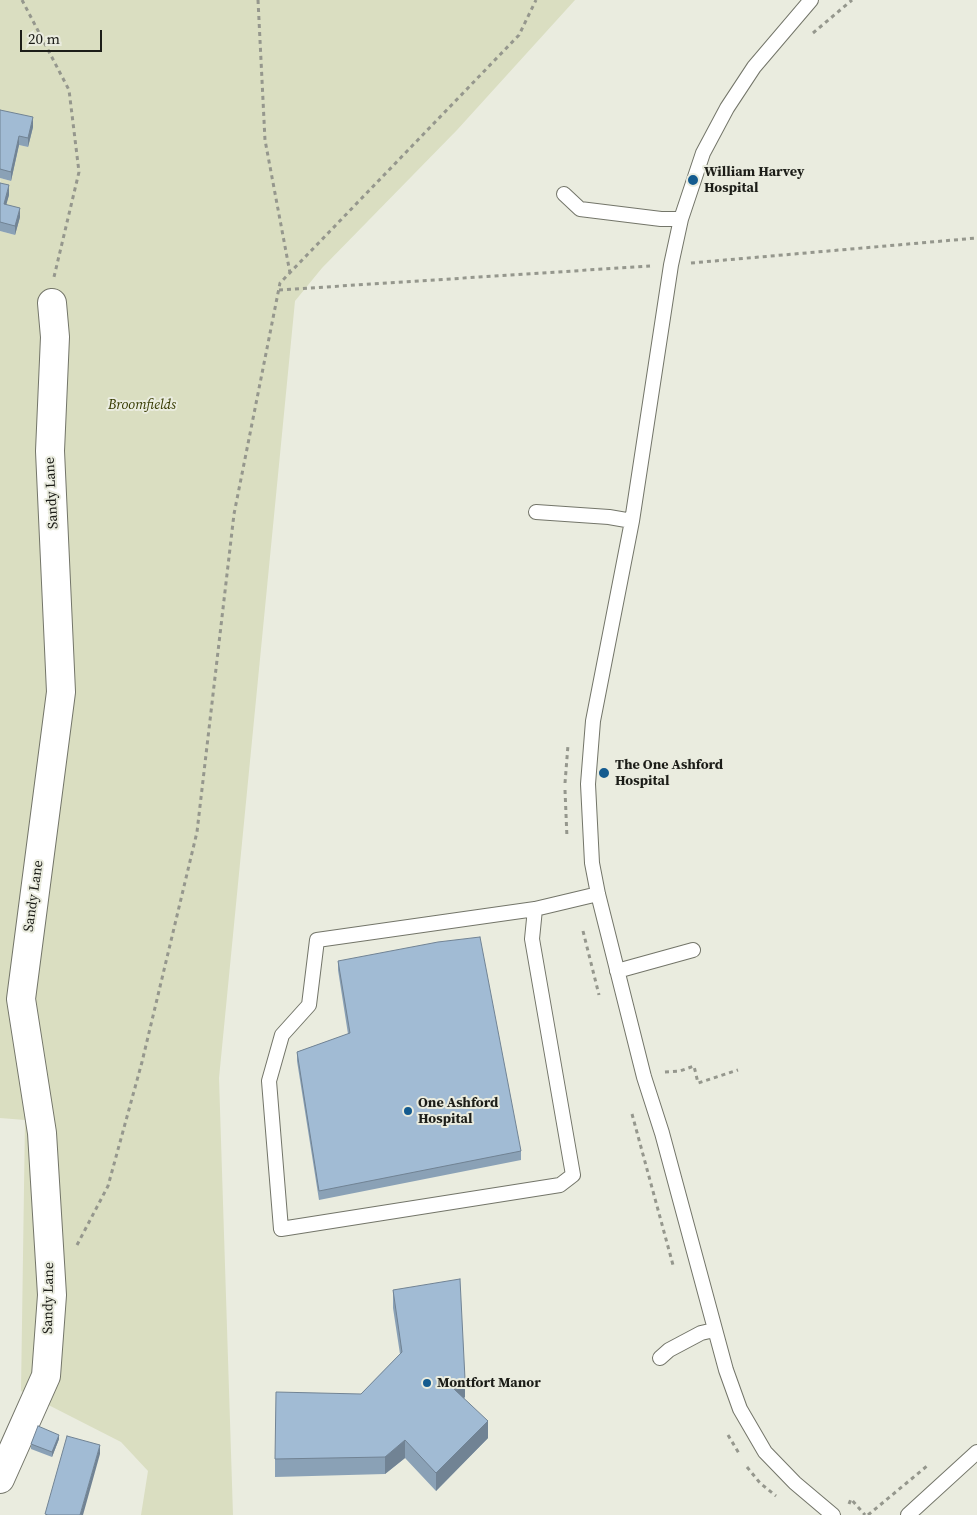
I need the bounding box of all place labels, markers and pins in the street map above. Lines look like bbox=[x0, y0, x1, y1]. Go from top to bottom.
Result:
place label: William Harvey Hospital bbox=[704, 164, 805, 196]
marker: William Harvey Hospital bbox=[686, 173, 700, 187]
place label: The One Ashford Hospital bbox=[615, 757, 723, 790]
marker: The One Ashford Hospital bbox=[597, 766, 611, 780]
place label: One Ashford Hospital bbox=[418, 1095, 498, 1128]
marker: One Ashford Hospital bbox=[402, 1105, 414, 1117]
place label: Montfort Manor bbox=[437, 1375, 541, 1391]
marker: Montfort Manor bbox=[421, 1377, 433, 1389]

